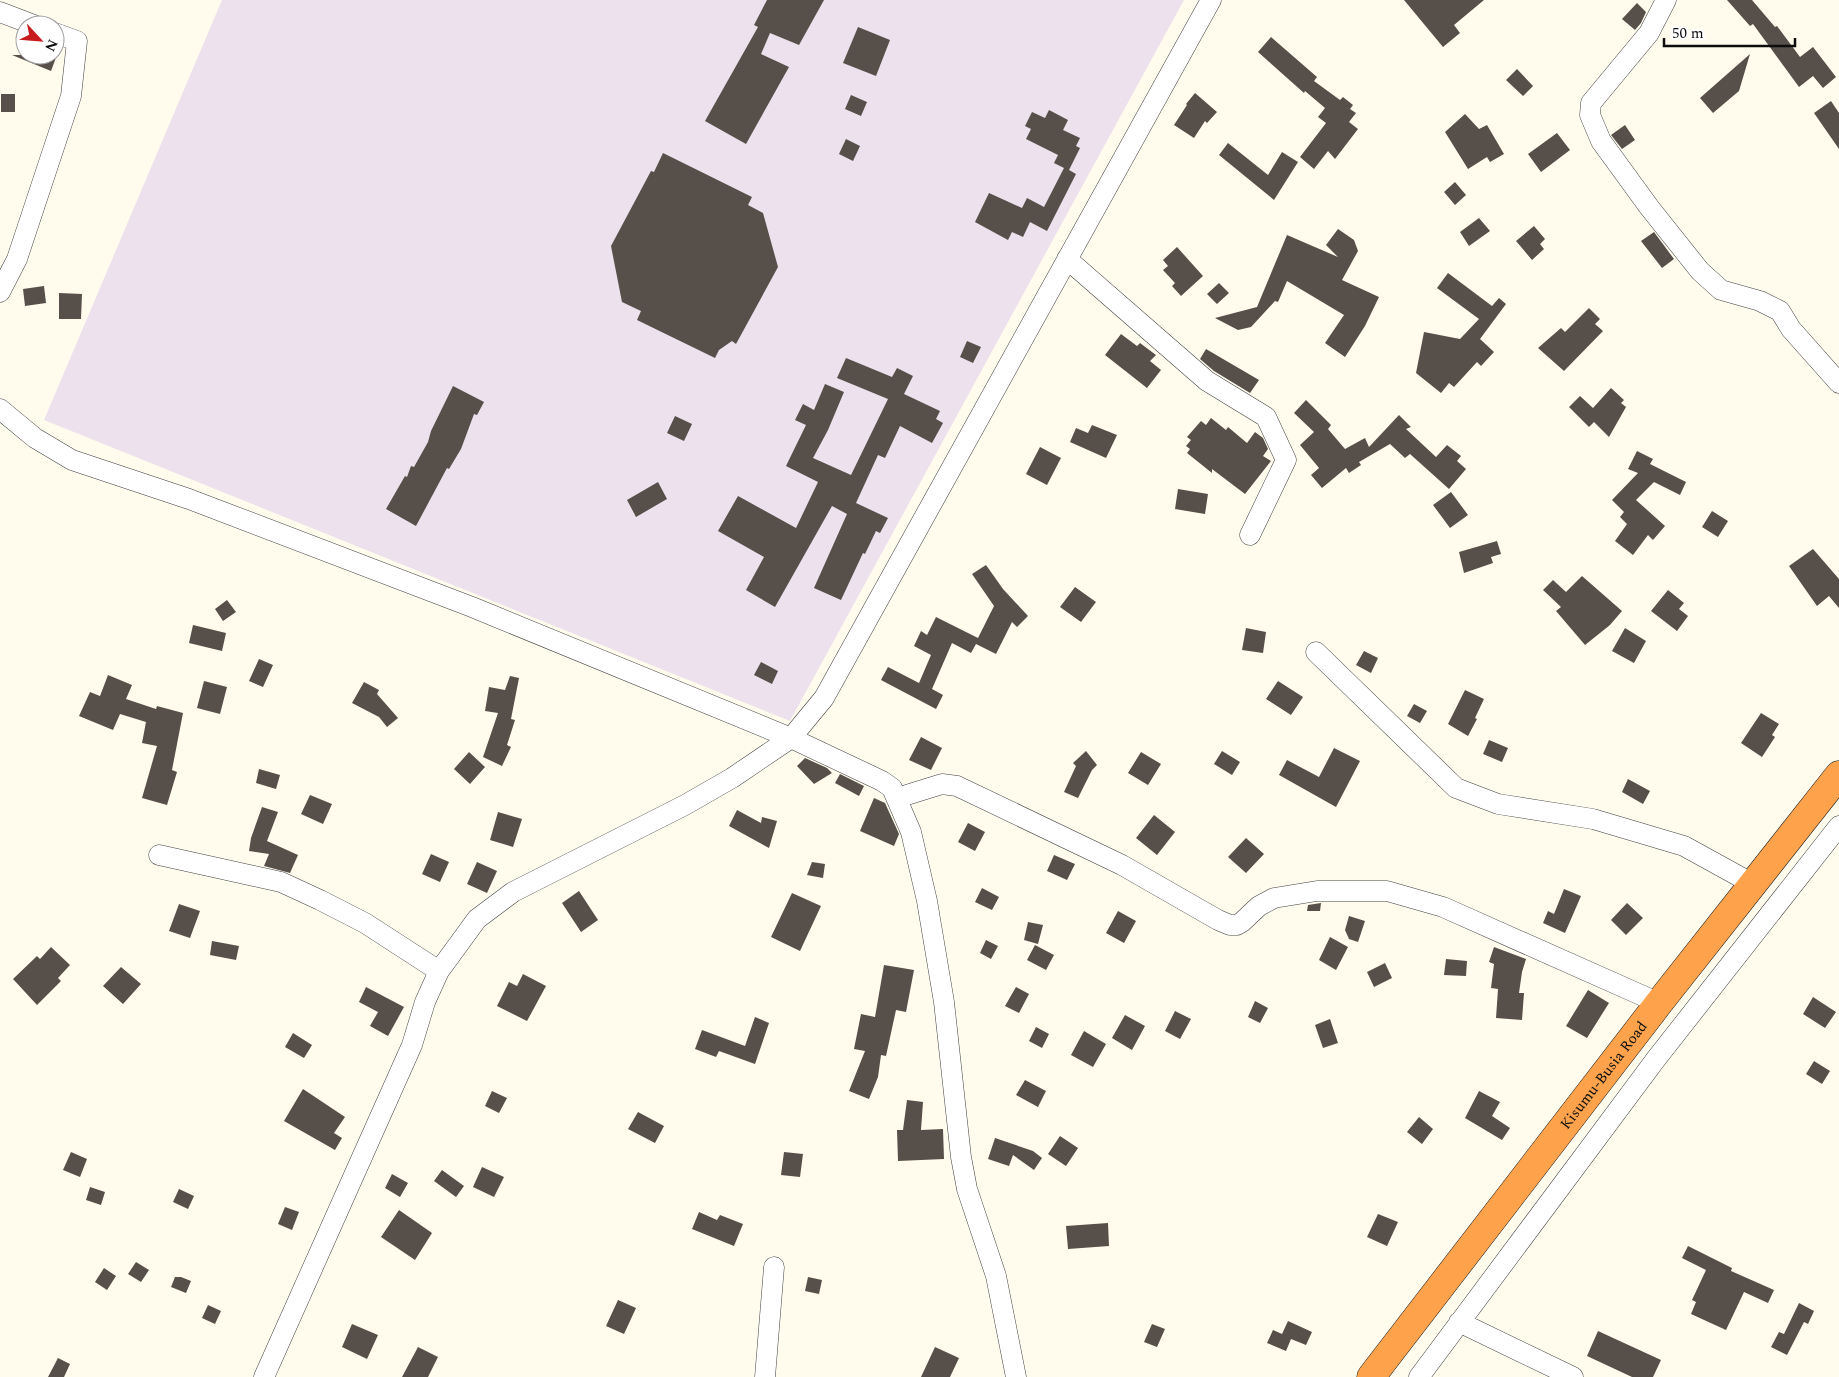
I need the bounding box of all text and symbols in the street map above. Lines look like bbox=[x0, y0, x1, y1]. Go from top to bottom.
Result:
north arrow bbox=[15, 15, 65, 65]
scale bar bbox=[1664, 15, 1795, 47]
text: 50 m bbox=[1672, 22, 1704, 45]
text: N bbox=[39, 36, 63, 55]
street label: Kisumu-Busia Road bbox=[1555, 1016, 1653, 1135]

